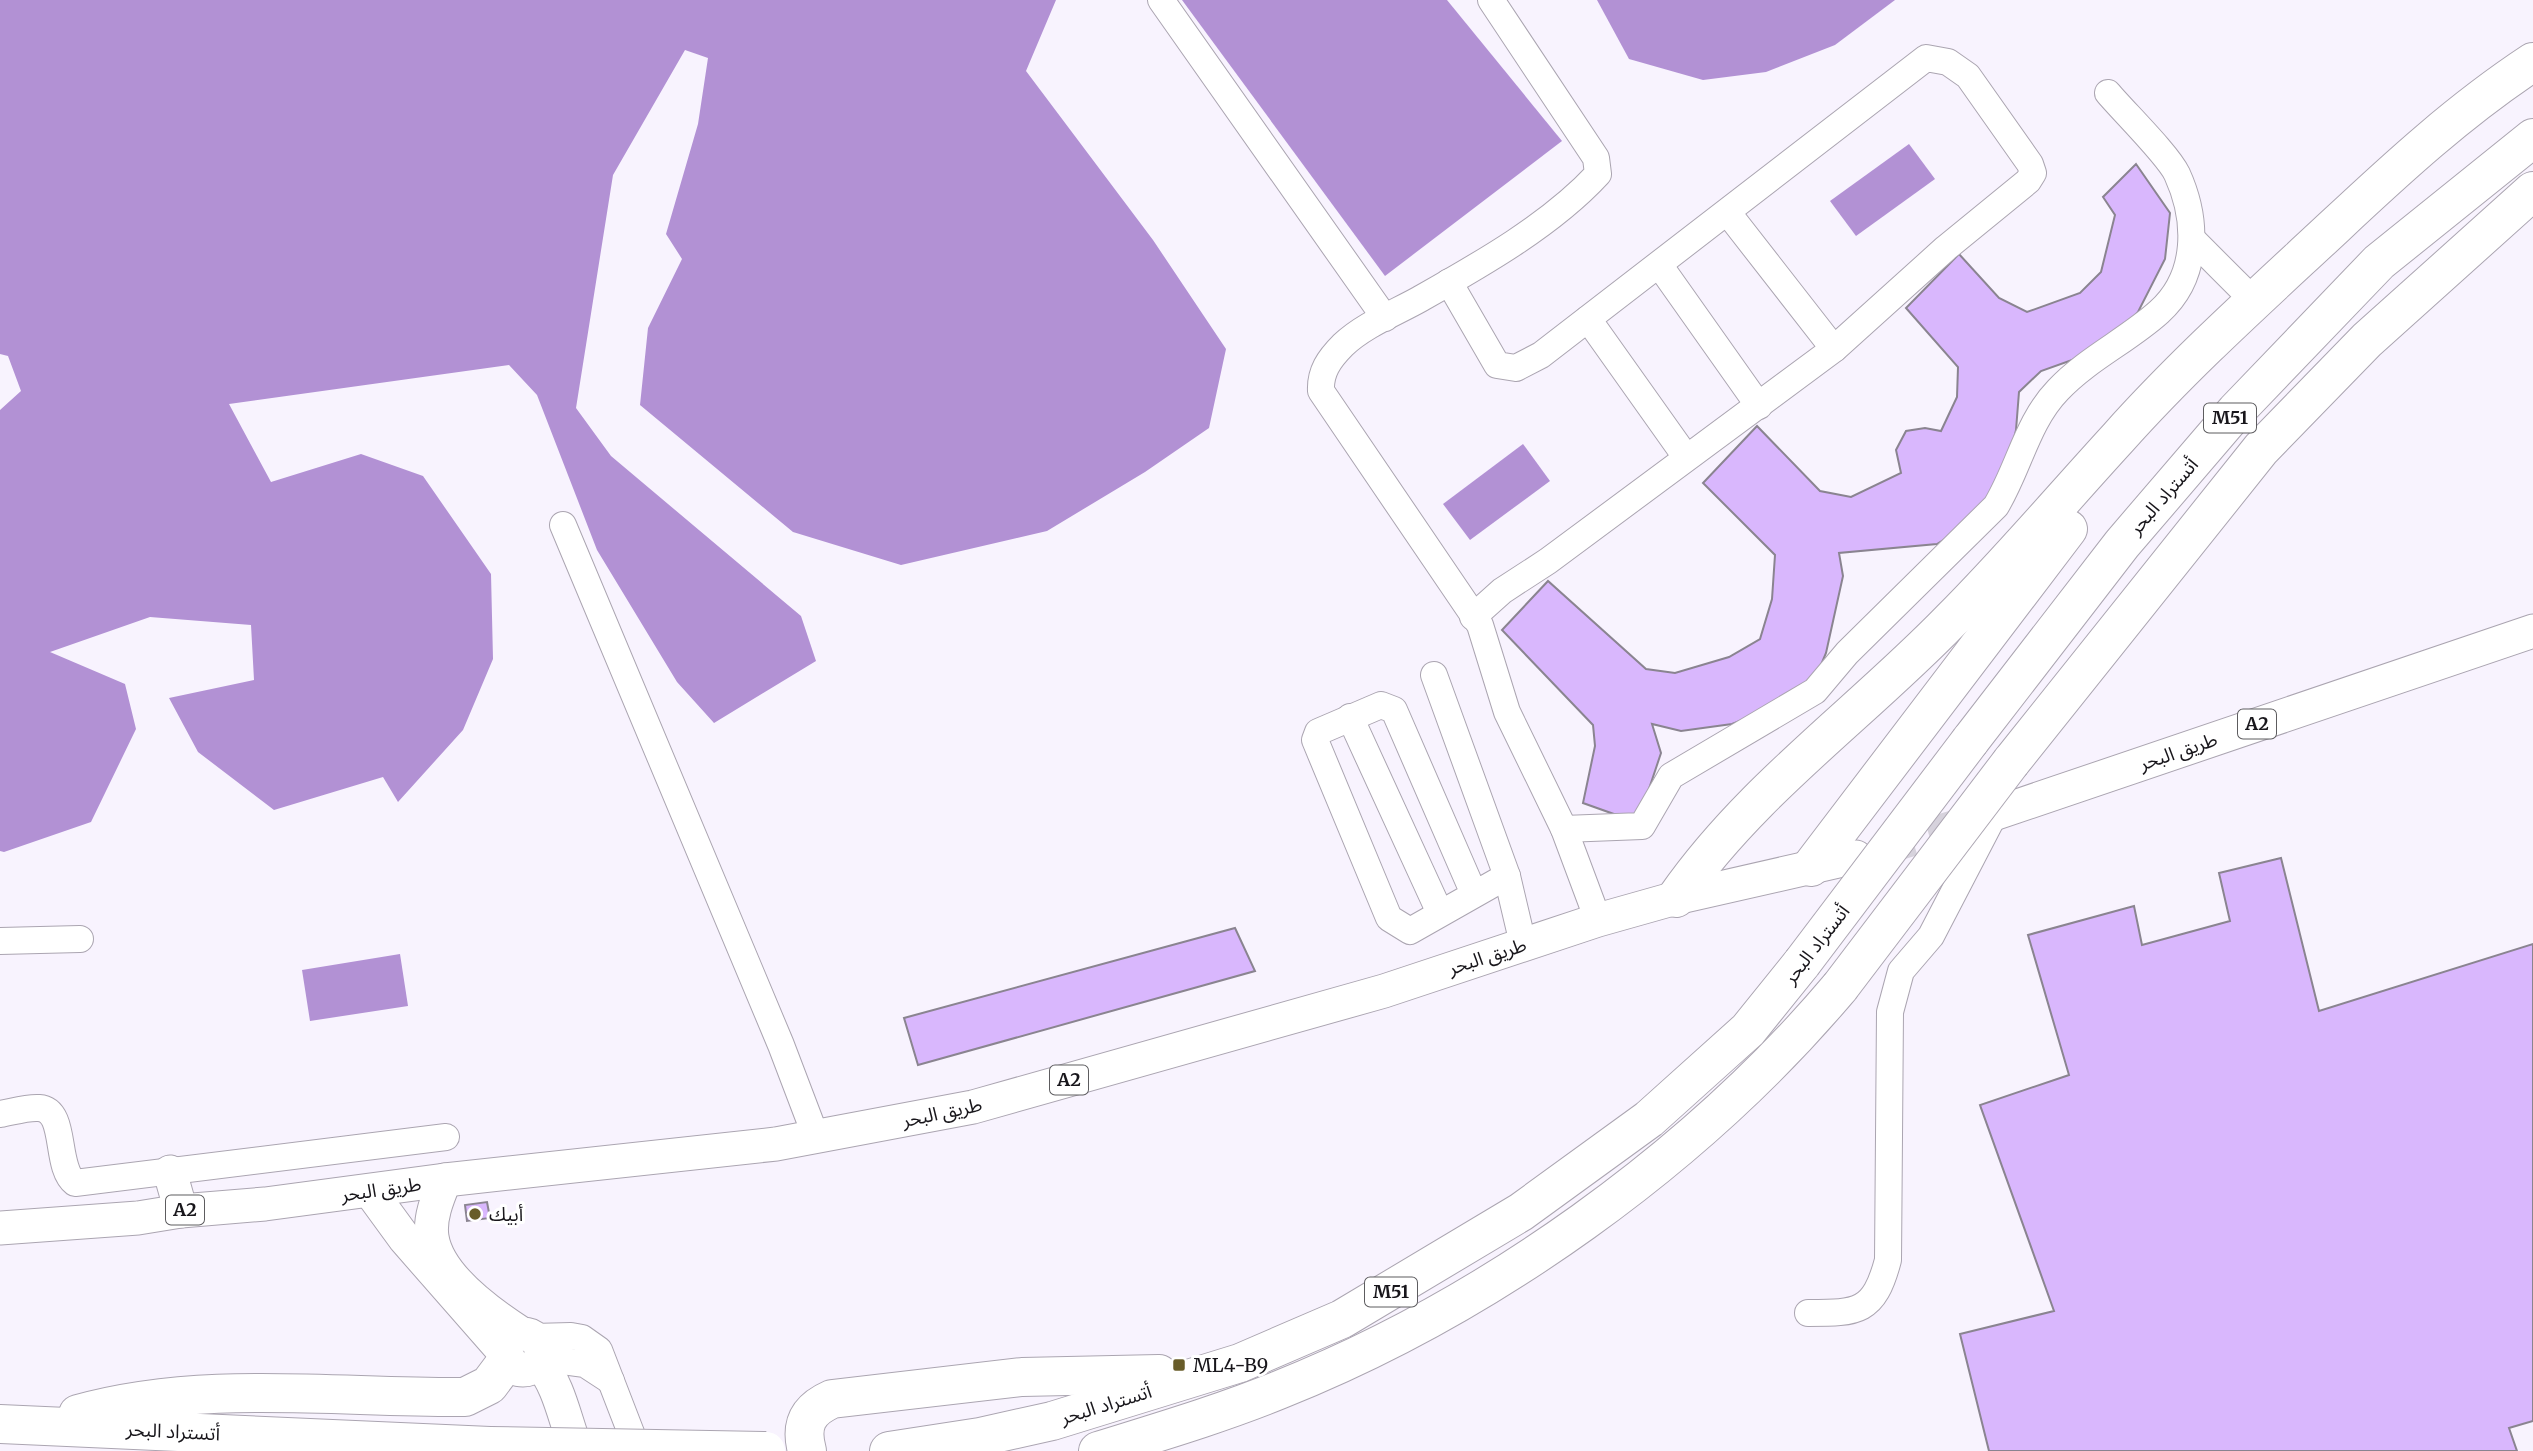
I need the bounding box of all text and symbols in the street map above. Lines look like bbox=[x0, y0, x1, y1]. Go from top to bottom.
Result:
road number: M51 bbox=[2204, 404, 2256, 432]
street label: أتستراد البحر bbox=[2122, 452, 2203, 540]
road number: A2 bbox=[2238, 710, 2276, 738]
street label: طريق البحر bbox=[2135, 726, 2220, 776]
street label: أتستراد البحر bbox=[1777, 899, 1855, 989]
street label: طريق البحر bbox=[1444, 932, 1529, 980]
road number: A2 bbox=[1050, 1065, 1088, 1094]
street label: طريق البحر bbox=[899, 1092, 984, 1132]
street label: طريق البحر bbox=[338, 1171, 423, 1207]
road number: A2 bbox=[166, 1196, 204, 1224]
place label: أبيك bbox=[489, 1202, 523, 1226]
marker: أبيك bbox=[467, 1206, 483, 1222]
road number: M51 bbox=[1365, 1278, 1417, 1307]
place label: ML4-B9 bbox=[1193, 1353, 1268, 1377]
marker: ML4-B9 bbox=[1171, 1357, 1187, 1373]
street label: أتستراد البحر bbox=[1057, 1379, 1155, 1430]
street label: أتستراد البحر bbox=[124, 1417, 221, 1445]

